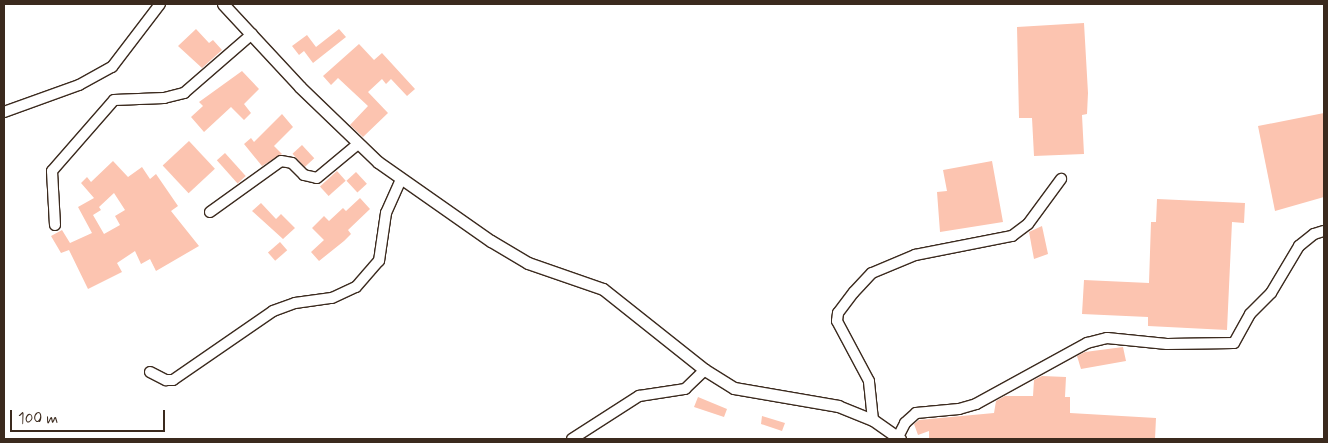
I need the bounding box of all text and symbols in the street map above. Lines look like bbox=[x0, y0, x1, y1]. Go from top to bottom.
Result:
scale bar bbox=[12, 400, 168, 432]
text: 100 m bbox=[18, 409, 58, 429]

